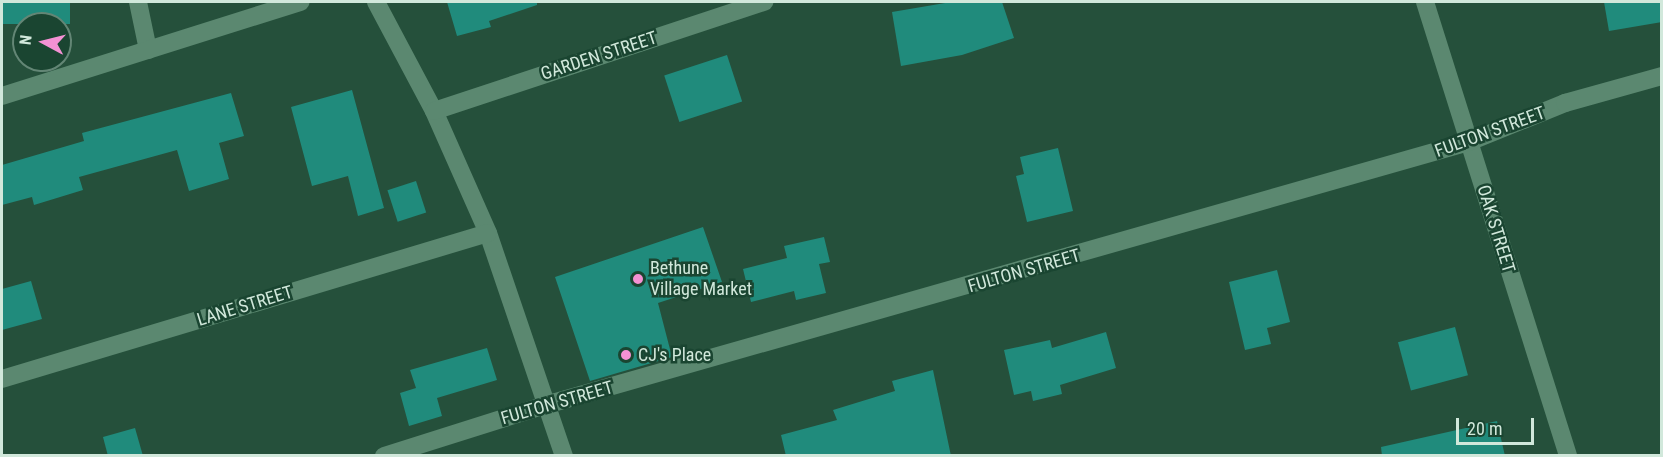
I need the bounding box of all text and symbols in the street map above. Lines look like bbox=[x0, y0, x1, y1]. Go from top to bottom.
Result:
north arrow bbox=[12, 12, 72, 72]
street label: GARDEN STREET bbox=[538, 27, 660, 85]
text: N bbox=[16, 34, 36, 46]
street label: FULTON STREET bbox=[1432, 102, 1548, 162]
street label: OAK STREET bbox=[1472, 182, 1520, 276]
street label: FULTON STREET bbox=[965, 245, 1083, 297]
place label: Bethune Village Market bbox=[650, 258, 752, 300]
marker: Bethune Village Market bbox=[631, 272, 645, 286]
street label: LANE STREET bbox=[194, 281, 296, 331]
place label: CJ's Place bbox=[638, 344, 711, 366]
marker: CJ's Place bbox=[619, 348, 633, 362]
street label: FULTON STREET bbox=[498, 377, 616, 429]
scale bar bbox=[1459, 406, 1537, 444]
text: 20 m bbox=[1467, 418, 1502, 439]

